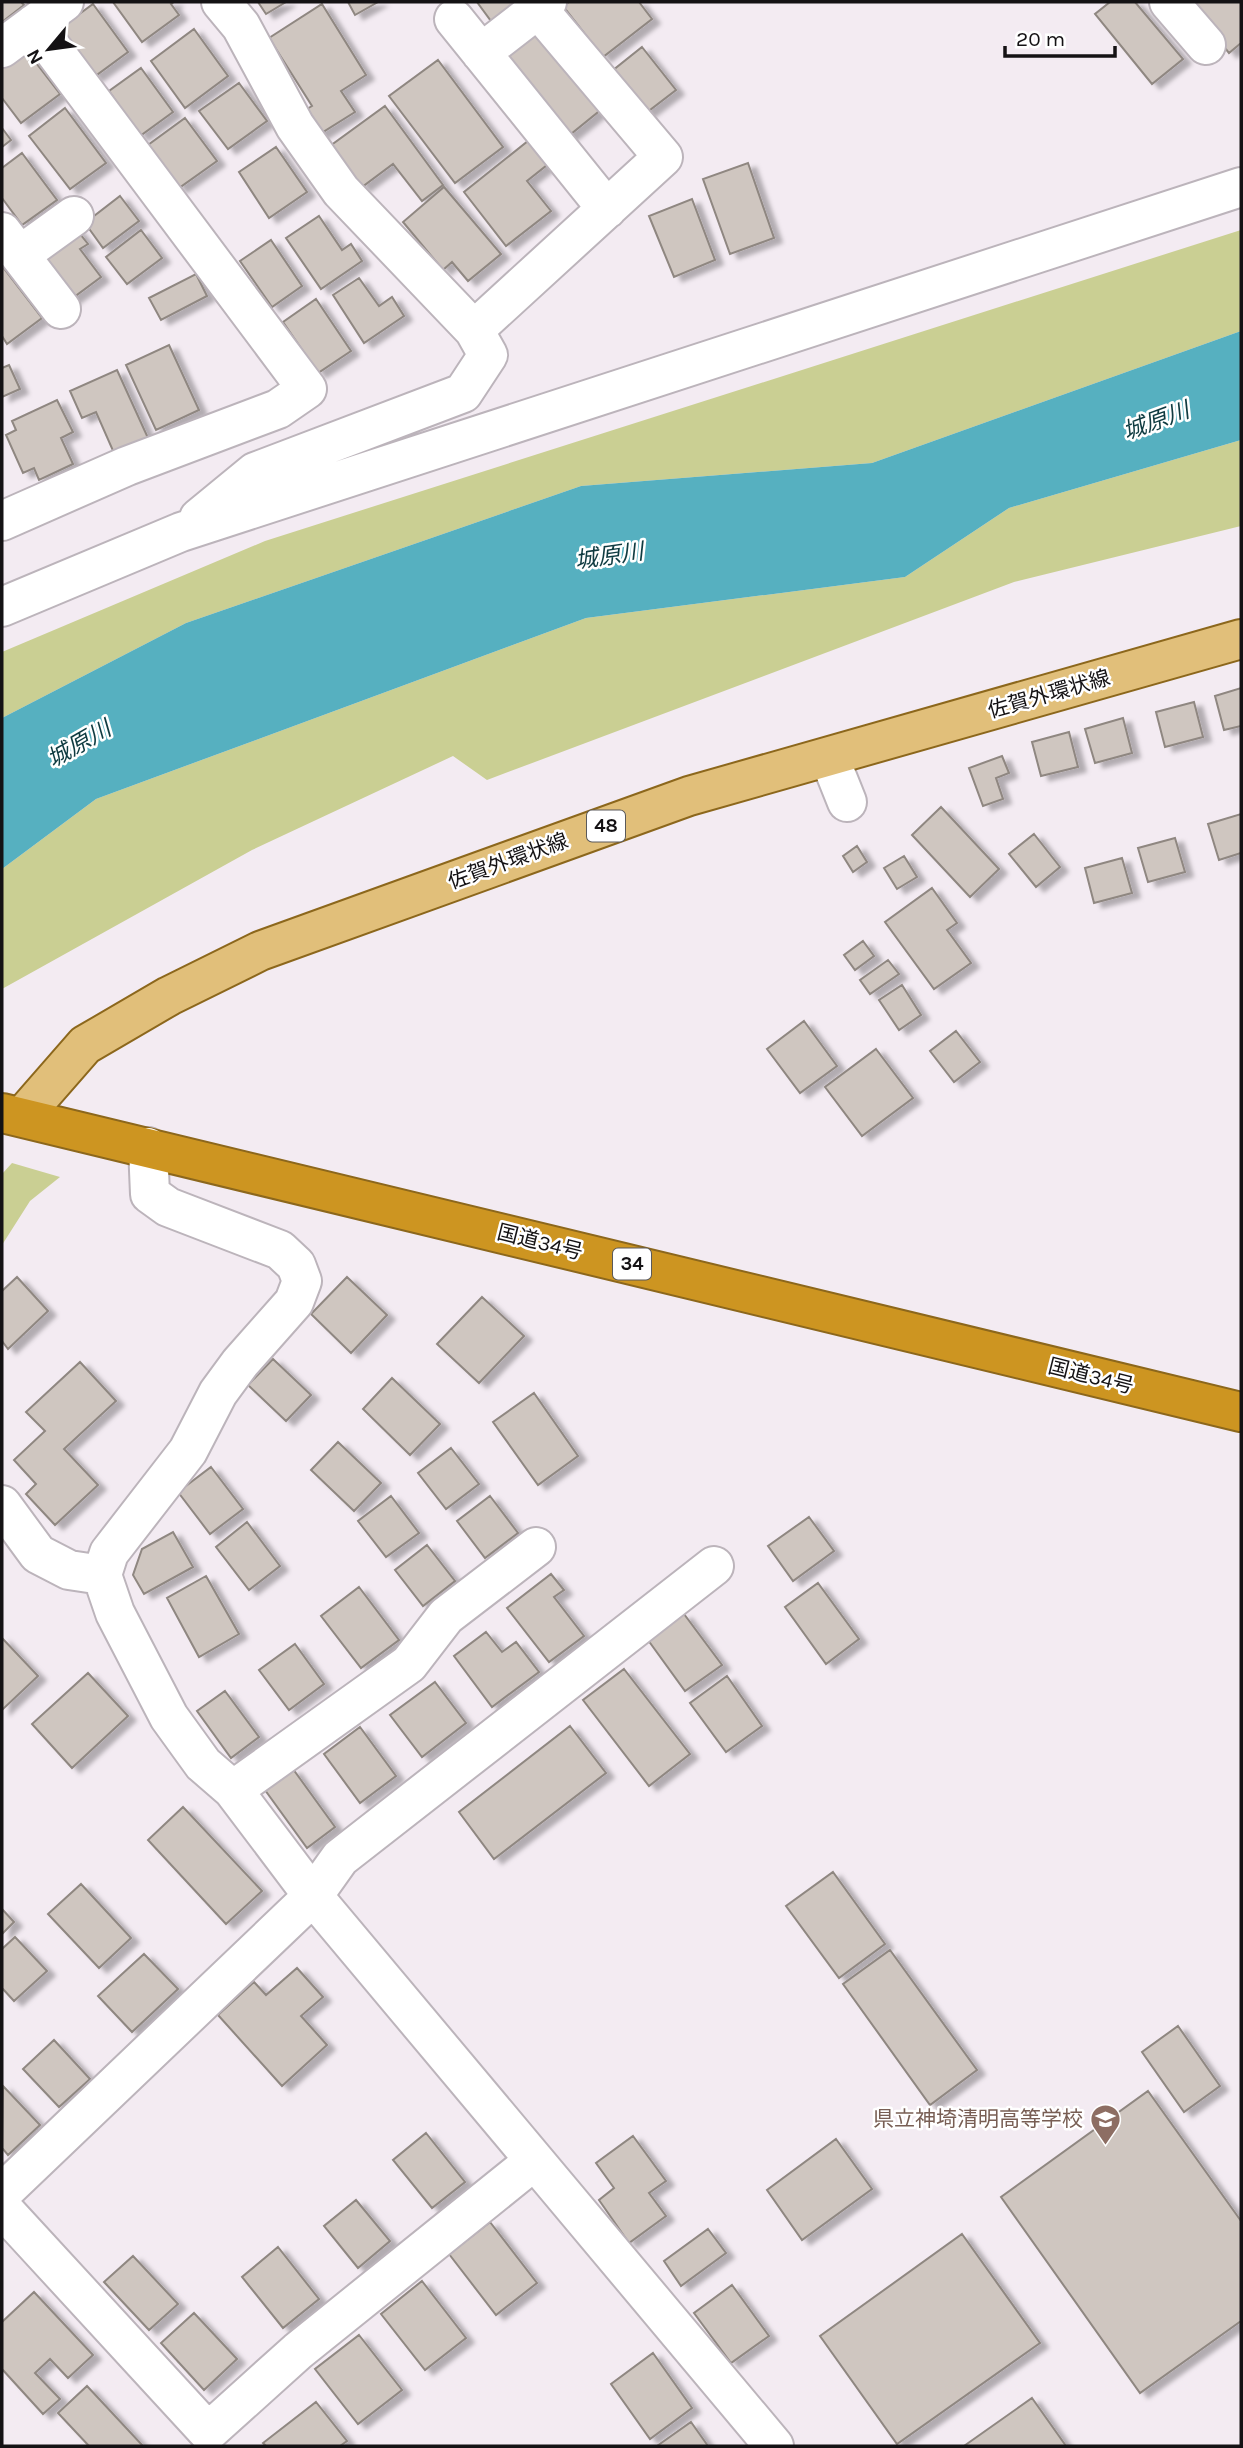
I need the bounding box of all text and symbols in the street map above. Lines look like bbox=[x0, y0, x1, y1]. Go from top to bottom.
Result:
north arrow bbox=[14, 14, 84, 84]
scale bar bbox=[1005, 14, 1115, 58]
text: 20 m bbox=[1016, 27, 1065, 51]
text: N bbox=[22, 45, 48, 68]
water label: 城原川 bbox=[1119, 395, 1196, 445]
water label: 城原川 bbox=[573, 537, 648, 574]
street label: 佐賀外環状線 bbox=[985, 665, 1113, 723]
water label: 城原川 bbox=[42, 714, 118, 773]
road number: 48 bbox=[587, 810, 625, 842]
street label: 佐賀外環状線 bbox=[445, 828, 571, 894]
street label: 国道34号 bbox=[495, 1220, 585, 1264]
road number: 34 bbox=[613, 1248, 651, 1280]
street label: 国道34号 bbox=[1046, 1354, 1136, 1398]
school or university icon: 県立神埼清明高等学校 bbox=[1089, 2102, 1123, 2146]
place label: 県立神埼清明高等学校 bbox=[873, 2107, 1083, 2131]

